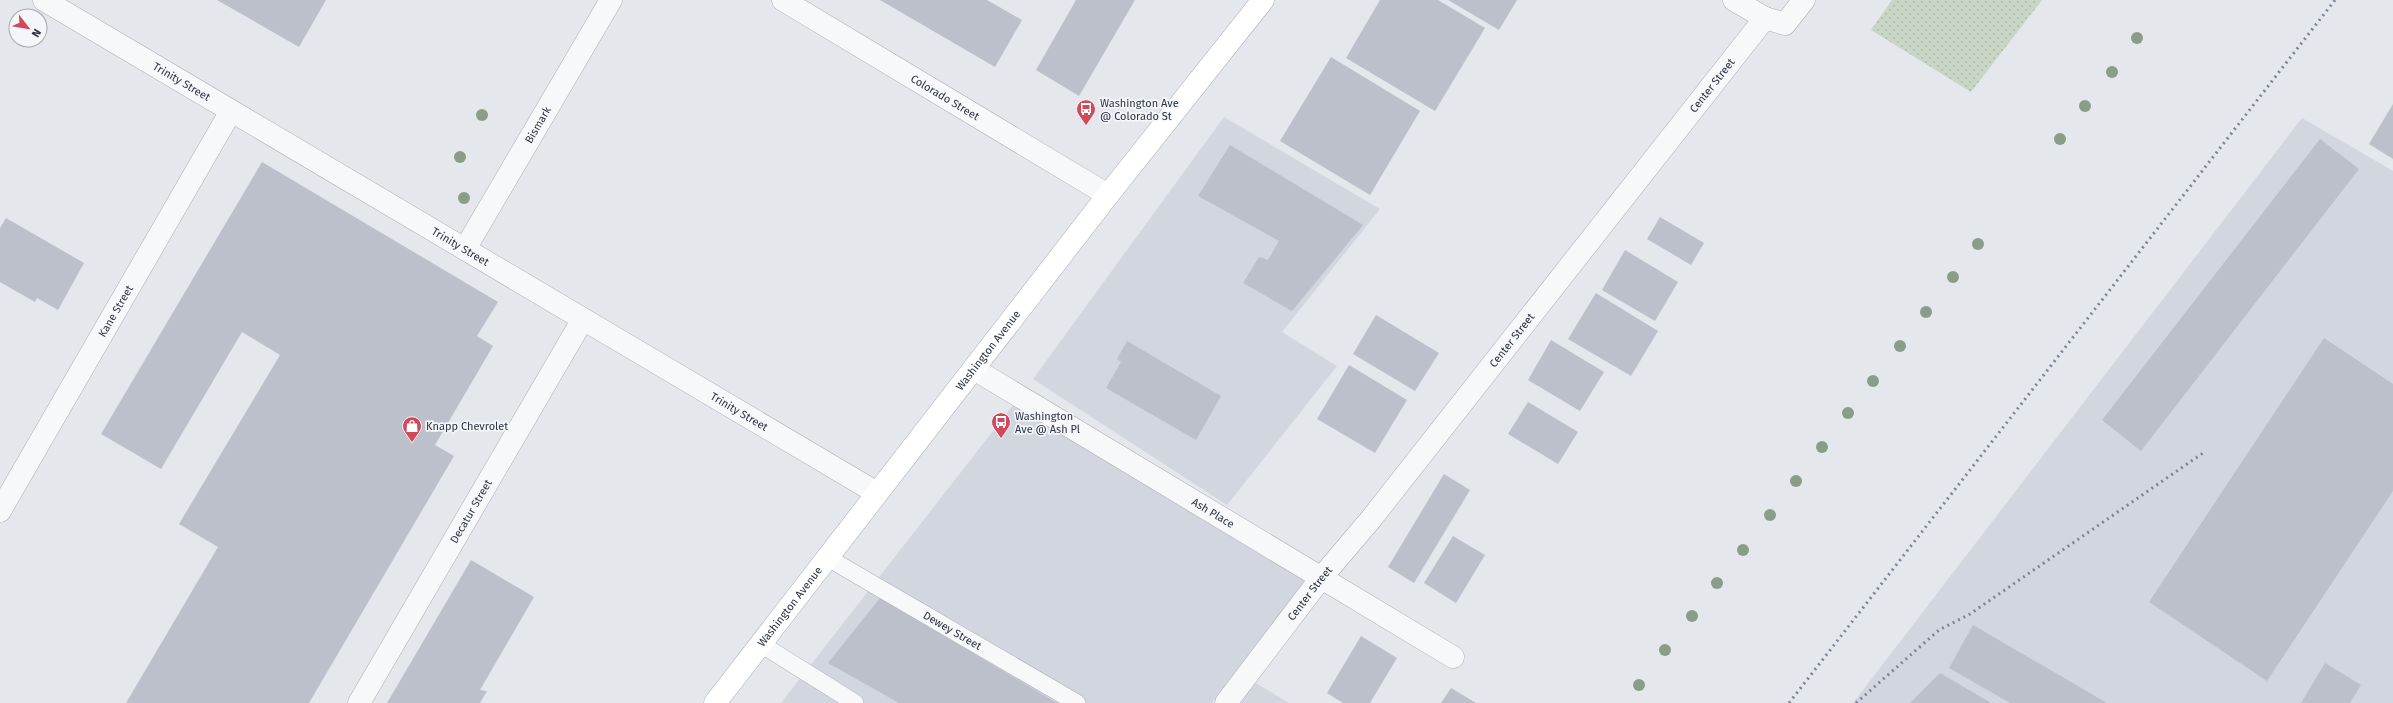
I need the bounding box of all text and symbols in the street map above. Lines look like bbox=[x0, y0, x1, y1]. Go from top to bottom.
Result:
north arrow bbox=[8, 8, 48, 48]
text: N bbox=[29, 26, 44, 39]
street label: Center Street bbox=[1687, 56, 1737, 115]
street label: Trinity Street bbox=[151, 59, 213, 104]
street label: Colorado Street bbox=[908, 72, 982, 123]
place label: Washington Ave @ Colorado St bbox=[1100, 97, 1179, 123]
bus stop icon: Washington Ave @ Colorado St bbox=[1075, 98, 1097, 126]
street label: Bismark bbox=[522, 104, 554, 145]
street label: Trinity Street bbox=[429, 225, 492, 269]
street label: Kane Street bbox=[95, 283, 136, 339]
street label: Washington Avenue bbox=[953, 308, 1023, 393]
street label: Center Street bbox=[1486, 310, 1537, 370]
street label: Trinity Street bbox=[708, 390, 770, 434]
place label: Washington Ave @ Ash Pl bbox=[1015, 410, 1080, 436]
bus stop icon: Washington Ave @ Ash Pl bbox=[990, 411, 1012, 439]
shop icon: Knapp Chevrolet bbox=[401, 415, 423, 443]
place label: Knapp Chevrolet bbox=[426, 420, 508, 433]
street label: Decatur Street bbox=[447, 477, 495, 545]
street label: Ash Place bbox=[1189, 495, 1237, 531]
street label: Center Street bbox=[1285, 563, 1335, 623]
street label: Washington Avenue bbox=[755, 564, 825, 649]
street label: Dewey Street bbox=[921, 608, 984, 652]

